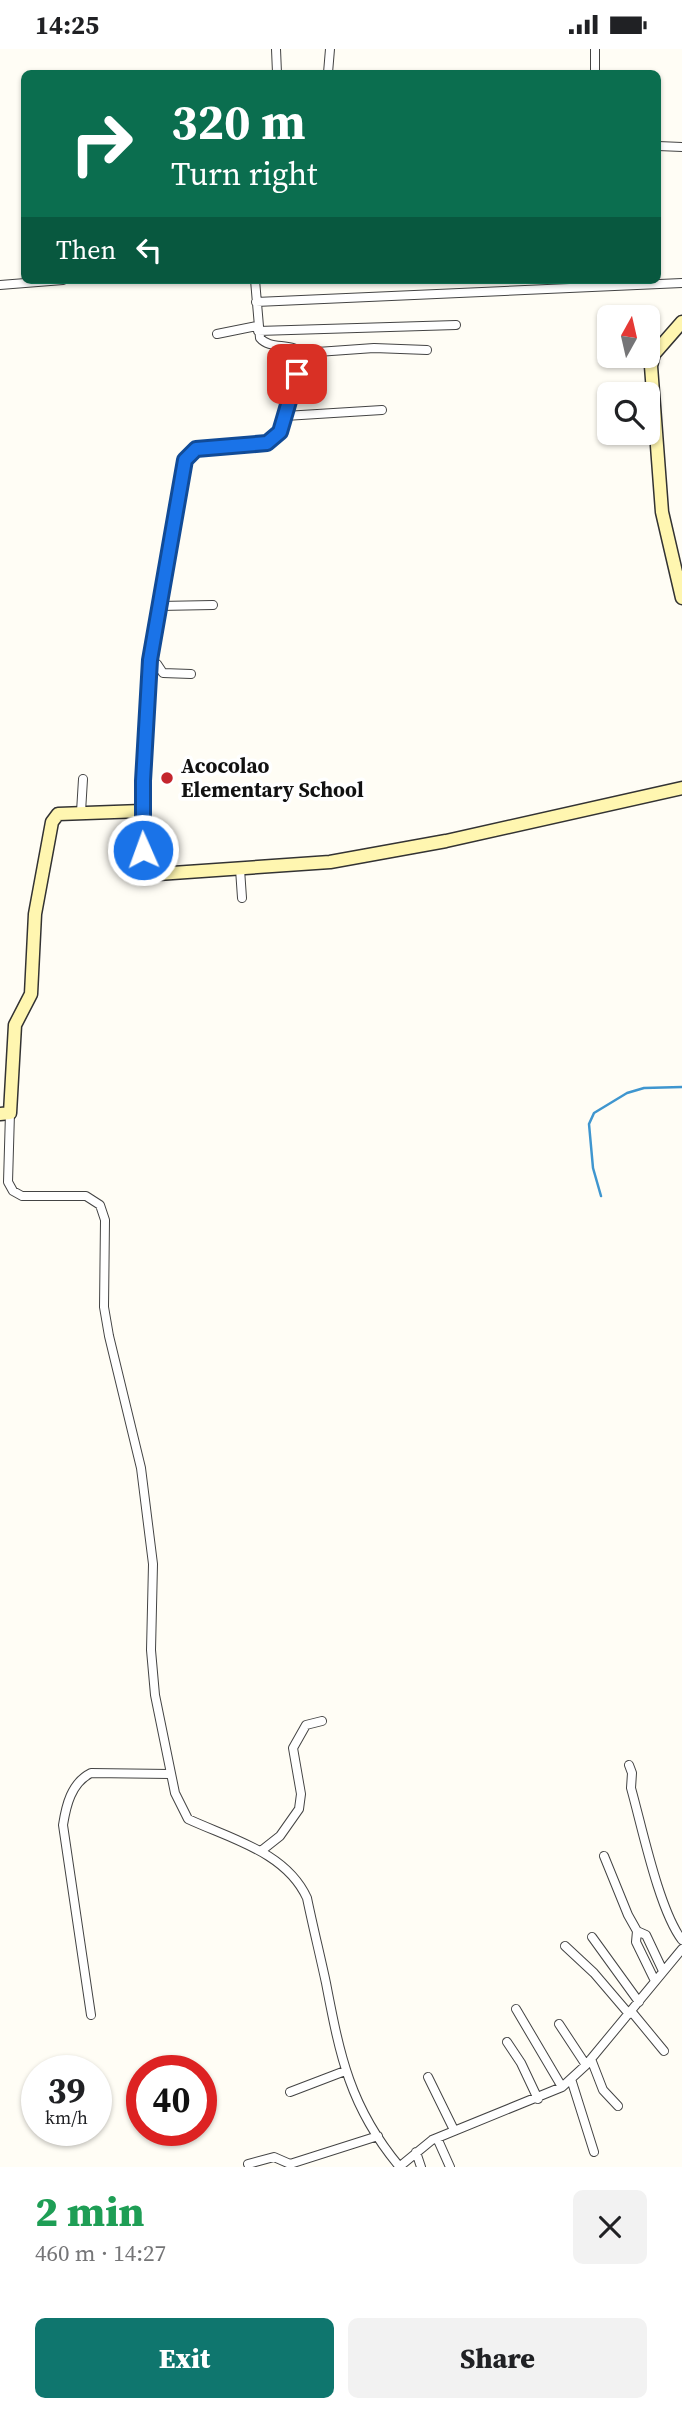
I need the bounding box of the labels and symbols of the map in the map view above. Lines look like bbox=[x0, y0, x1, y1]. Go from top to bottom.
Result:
north arrow bbox=[597, 305, 660, 367]
pin bbox=[267, 344, 327, 404]
place label: Acocolao Elementary School bbox=[181, 751, 364, 804]
marker: Acocolao Elementary School bbox=[159, 770, 175, 786]
position arrow bbox=[106, 813, 180, 887]
speed limit sign: 40 bbox=[126, 2055, 217, 2146]

